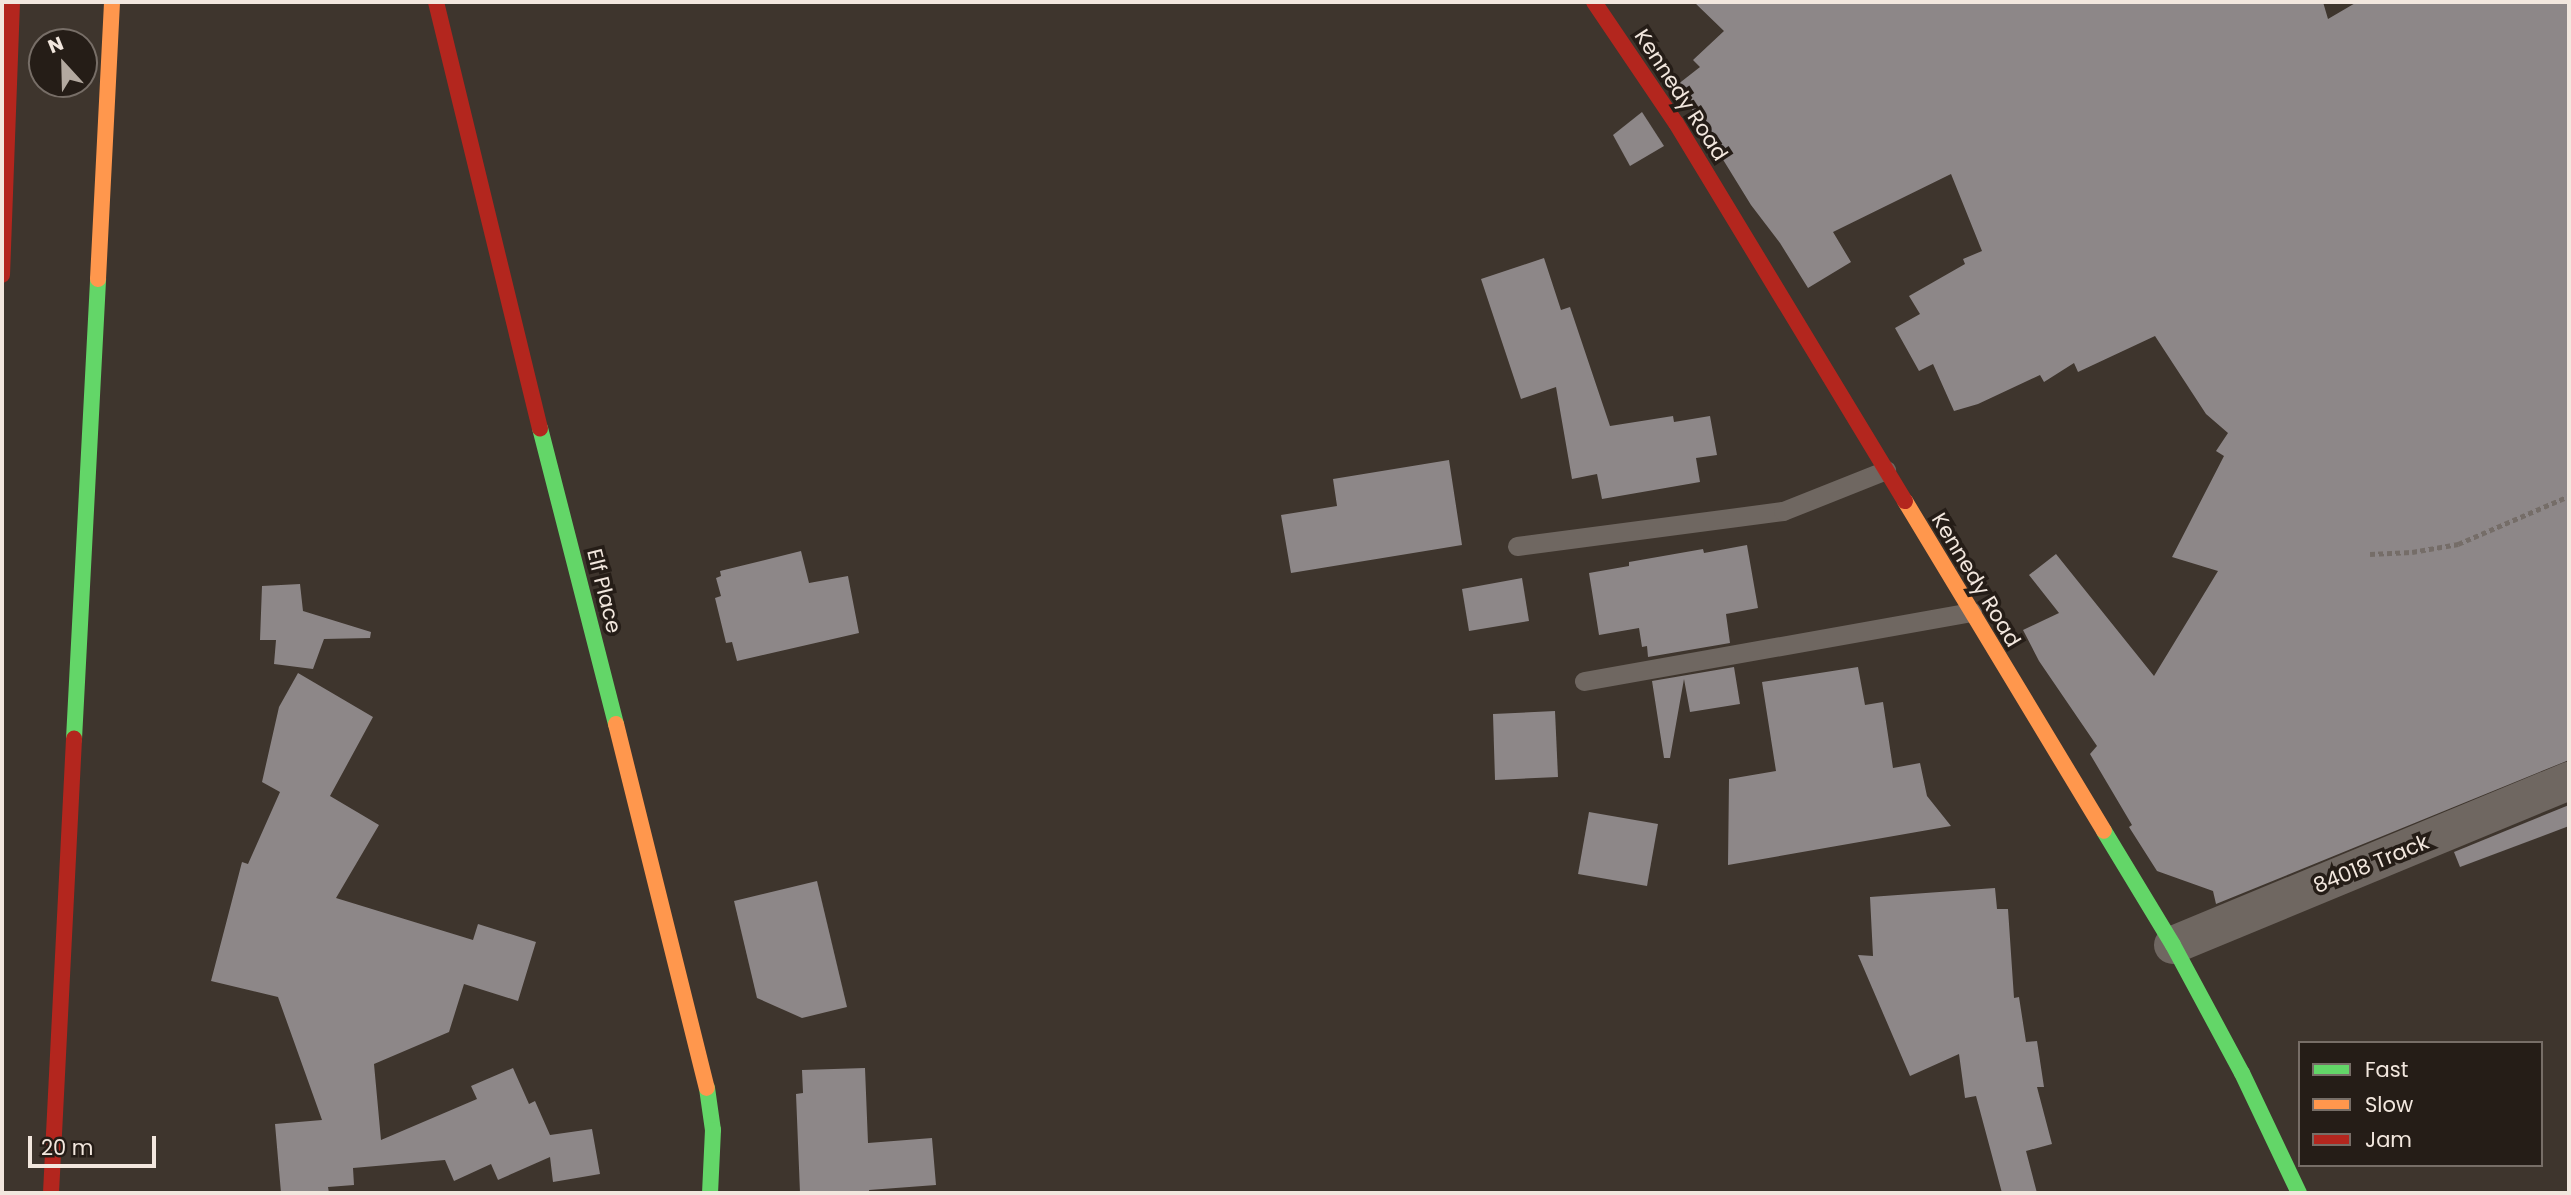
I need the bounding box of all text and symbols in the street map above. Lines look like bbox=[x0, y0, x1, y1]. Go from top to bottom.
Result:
street label: Kennedy Road bbox=[1629, 25, 1733, 165]
north arrow bbox=[28, 28, 98, 98]
text: N bbox=[44, 30, 67, 60]
street label: Kennedy Road bbox=[1926, 508, 2026, 652]
street label: Elf Place bbox=[581, 546, 627, 636]
street label: 84018 Track bbox=[2310, 829, 2432, 899]
legend bbox=[2298, 1041, 2543, 1167]
text: Fast bbox=[2365, 1055, 2408, 1084]
text: Slow bbox=[2365, 1090, 2413, 1119]
scale bar bbox=[32, 1122, 159, 1166]
text: Jam bbox=[2365, 1125, 2412, 1154]
text: 20 m bbox=[41, 1133, 94, 1162]

